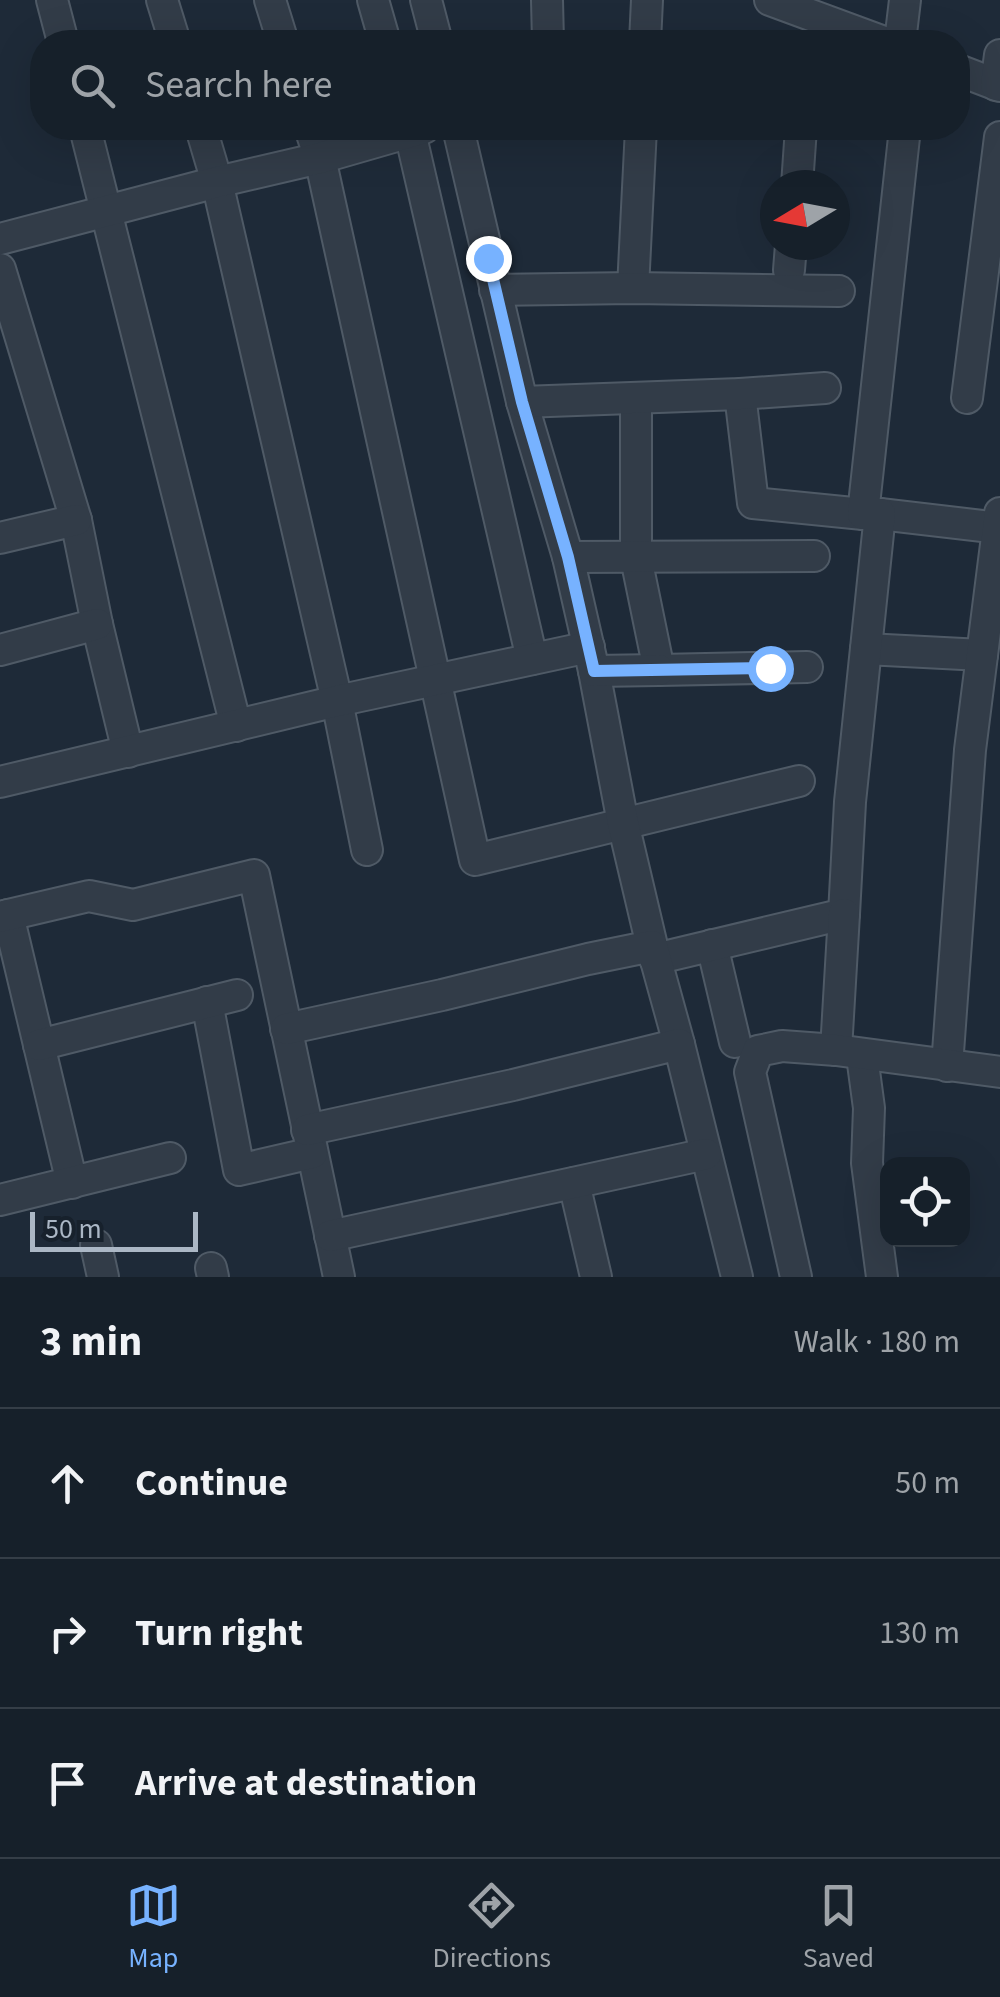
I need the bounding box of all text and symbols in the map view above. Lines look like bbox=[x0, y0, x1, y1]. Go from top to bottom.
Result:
search box bbox=[30, 30, 970, 140]
icon: search bbox=[65, 58, 120, 113]
text: Search here bbox=[145, 58, 332, 112]
north arrow bbox=[760, 170, 850, 260]
route end bbox=[466, 236, 512, 282]
route start bbox=[748, 646, 794, 692]
map controls bbox=[880, 1157, 970, 1247]
button: locate bbox=[880, 1157, 970, 1247]
scale bar bbox=[30, 1207, 198, 1252]
text: 50 m bbox=[45, 1209, 102, 1249]
text: 3 min bbox=[40, 1312, 142, 1372]
text: Walk · 180 m bbox=[794, 1319, 960, 1365]
icon: ahead bbox=[40, 1456, 95, 1511]
text: Continue bbox=[135, 1456, 288, 1510]
text: 50 m bbox=[895, 1460, 960, 1506]
icon: right bbox=[40, 1606, 95, 1661]
text: Turn right bbox=[135, 1606, 303, 1660]
text: 130 m bbox=[879, 1610, 960, 1656]
icon: arrive bbox=[40, 1756, 95, 1811]
text: Arrive at destination bbox=[135, 1756, 477, 1810]
tab: Map bbox=[126, 1878, 181, 1978]
tab: Directions bbox=[433, 1878, 551, 1978]
tab: Saved bbox=[803, 1878, 874, 1978]

